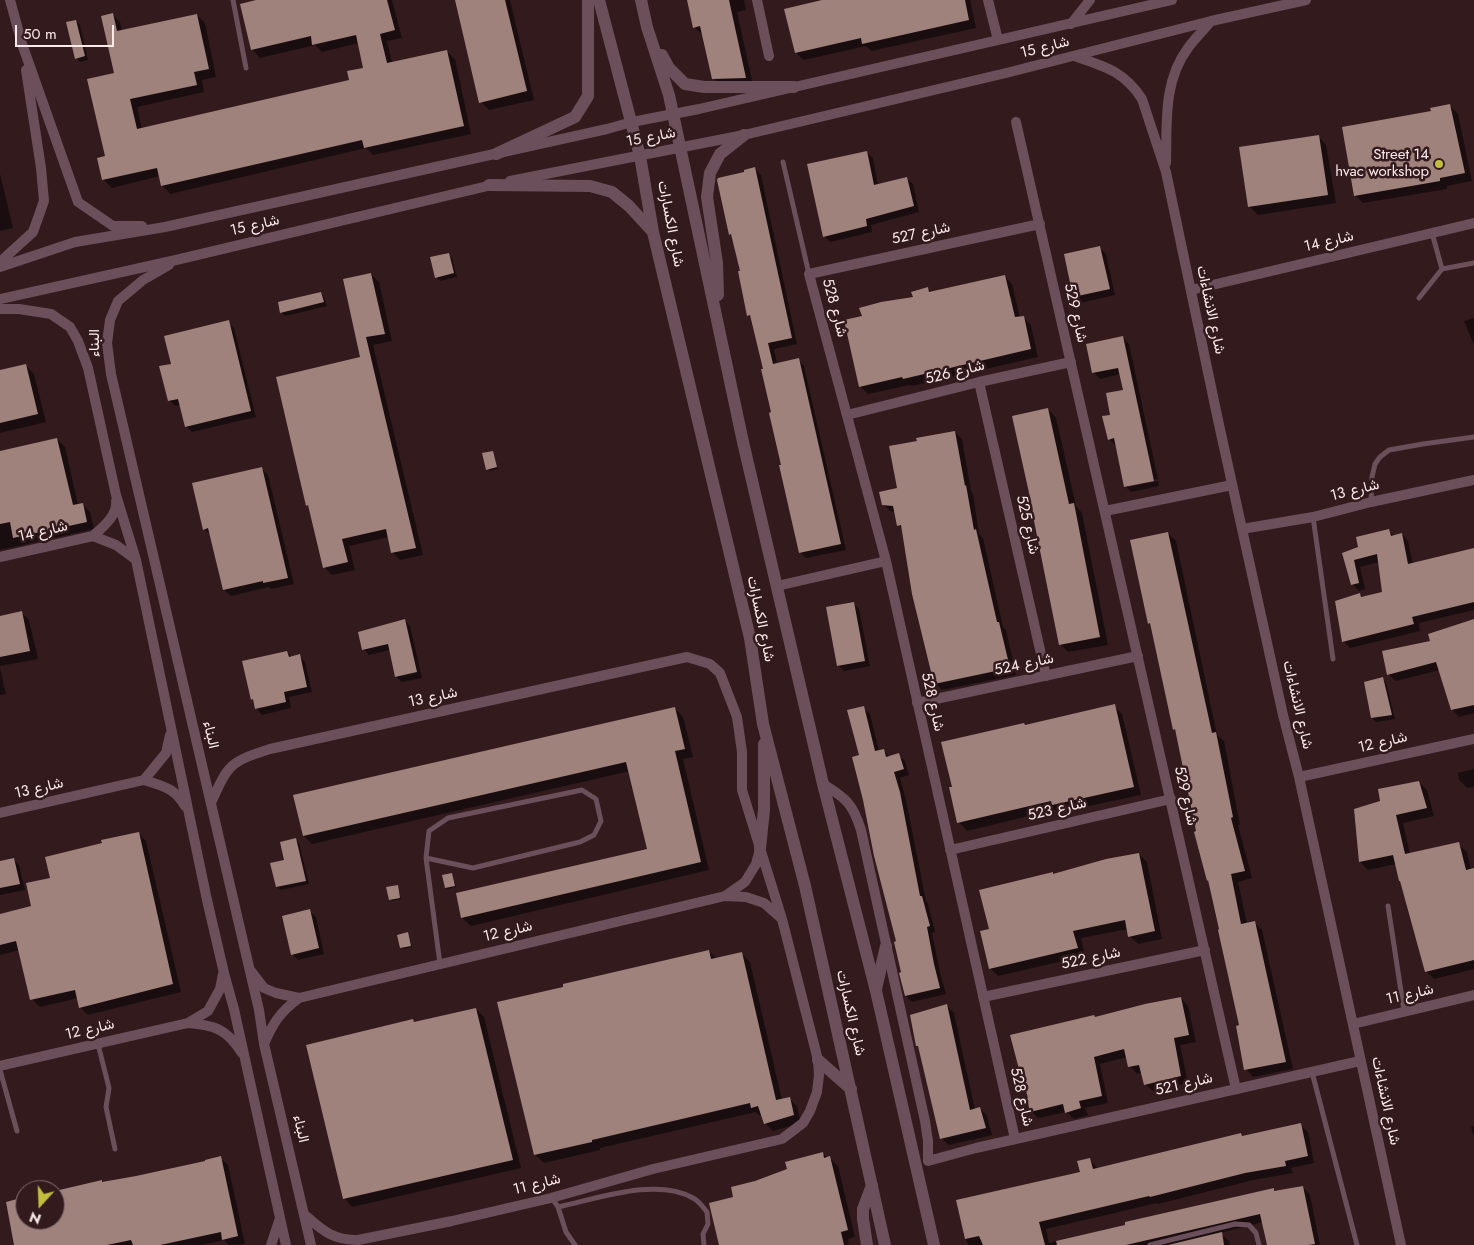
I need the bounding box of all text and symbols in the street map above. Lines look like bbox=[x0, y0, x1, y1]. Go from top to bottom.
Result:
scale bar bbox=[18, 15, 116, 47]
text: 50 m bbox=[23, 23, 57, 45]
street label: شارع 15 bbox=[1019, 33, 1071, 63]
street label: شارع 15 bbox=[625, 124, 677, 152]
place label: Street 14 hvac workshop bbox=[1335, 146, 1429, 181]
marker: Street 14 hvac workshop bbox=[1433, 158, 1445, 170]
street label: شارع الكسارات bbox=[653, 179, 687, 269]
street label: شارع 15 bbox=[229, 212, 281, 240]
street label: شارع 527 bbox=[890, 219, 952, 249]
street label: شارع 14 bbox=[1303, 228, 1355, 256]
street label: شارع الانشاءات bbox=[1192, 264, 1228, 356]
street label: شارع 528 bbox=[818, 277, 850, 339]
street label: شارع 529 bbox=[1059, 282, 1091, 344]
street label: البناء bbox=[86, 329, 104, 357]
street label: شارع 526 bbox=[924, 357, 986, 389]
street label: شارع 13 bbox=[1329, 476, 1381, 506]
street label: شارع 525 bbox=[1011, 494, 1043, 556]
street label: شارع 14 bbox=[17, 518, 69, 546]
street label: شارع الكسارات bbox=[742, 574, 778, 664]
street label: شارع 524 bbox=[993, 650, 1055, 680]
street label: شارع الانشاءات bbox=[1278, 659, 1316, 751]
street label: شارع 528 bbox=[916, 671, 948, 733]
street label: شارع 13 bbox=[407, 684, 459, 712]
street label: البناء bbox=[198, 719, 222, 751]
street label: شارع 12 bbox=[1357, 729, 1409, 757]
street label: شارع 529 bbox=[1169, 765, 1201, 827]
street label: شارع 13 bbox=[13, 775, 65, 803]
street label: شارع 523 bbox=[1026, 794, 1088, 826]
street label: شارع 12 bbox=[482, 918, 534, 946]
street label: شارع 522 bbox=[1060, 944, 1122, 974]
street label: شارع الكسارات bbox=[831, 968, 869, 1058]
street label: شارع 11 bbox=[1385, 981, 1435, 1009]
street label: شارع 12 bbox=[64, 1016, 116, 1044]
street label: شارع الانشاءات bbox=[1367, 1055, 1403, 1147]
street label: شارع 528 bbox=[1005, 1066, 1037, 1128]
street label: شارع 521 bbox=[1154, 1070, 1214, 1100]
street label: البناء bbox=[288, 1113, 312, 1145]
street label: شارع 11 bbox=[511, 1170, 563, 1200]
north arrow bbox=[15, 1180, 65, 1230]
text: N bbox=[27, 1207, 44, 1229]

